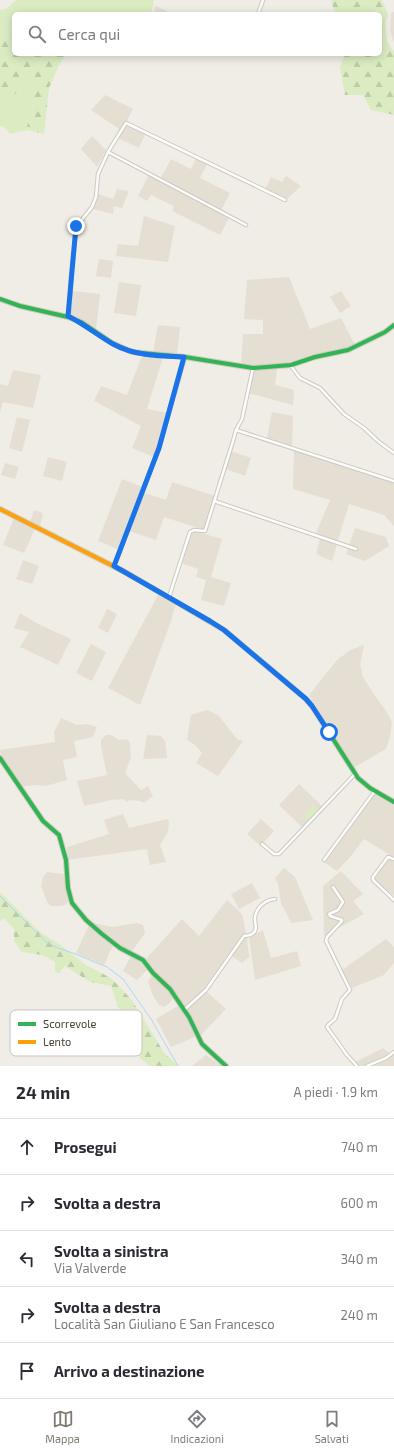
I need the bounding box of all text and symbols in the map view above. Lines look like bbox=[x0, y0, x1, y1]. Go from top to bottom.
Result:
search box bbox=[12, 12, 382, 56]
icon: search bbox=[26, 23, 48, 45]
text: Cerca qui bbox=[58, 25, 120, 43]
route end bbox=[67, 217, 85, 235]
route start bbox=[320, 723, 338, 741]
legend bbox=[10, 1010, 142, 1056]
text: Scorrevole bbox=[43, 1017, 97, 1030]
text: Lento bbox=[43, 1035, 71, 1048]
text: 24 min bbox=[16, 1082, 70, 1102]
text: A piedi · 1.9 km bbox=[294, 1084, 378, 1100]
icon: ahead bbox=[16, 1136, 38, 1158]
text: Prosegui bbox=[54, 1138, 117, 1156]
text: 740 m bbox=[341, 1139, 378, 1155]
icon: right bbox=[16, 1192, 38, 1214]
text: Svolta a destra bbox=[54, 1194, 161, 1212]
text: 600 m bbox=[341, 1195, 378, 1211]
text: Svolta a sinistra bbox=[54, 1242, 169, 1260]
icon: left bbox=[16, 1248, 38, 1270]
text: 340 m bbox=[341, 1251, 378, 1267]
text: Via Valverde bbox=[54, 1260, 126, 1276]
text: Svolta a destra bbox=[54, 1298, 161, 1316]
icon: right bbox=[16, 1304, 38, 1326]
text: 240 m bbox=[341, 1307, 378, 1323]
text: Località San Giuliano E San Francesco bbox=[54, 1316, 275, 1332]
icon: arrive bbox=[16, 1360, 38, 1382]
text: Arrivo a destinazione bbox=[54, 1362, 205, 1380]
tab: Mappa bbox=[45, 1408, 80, 1445]
tab: Indicazioni bbox=[171, 1408, 224, 1445]
tab: Salvati bbox=[315, 1408, 349, 1445]

